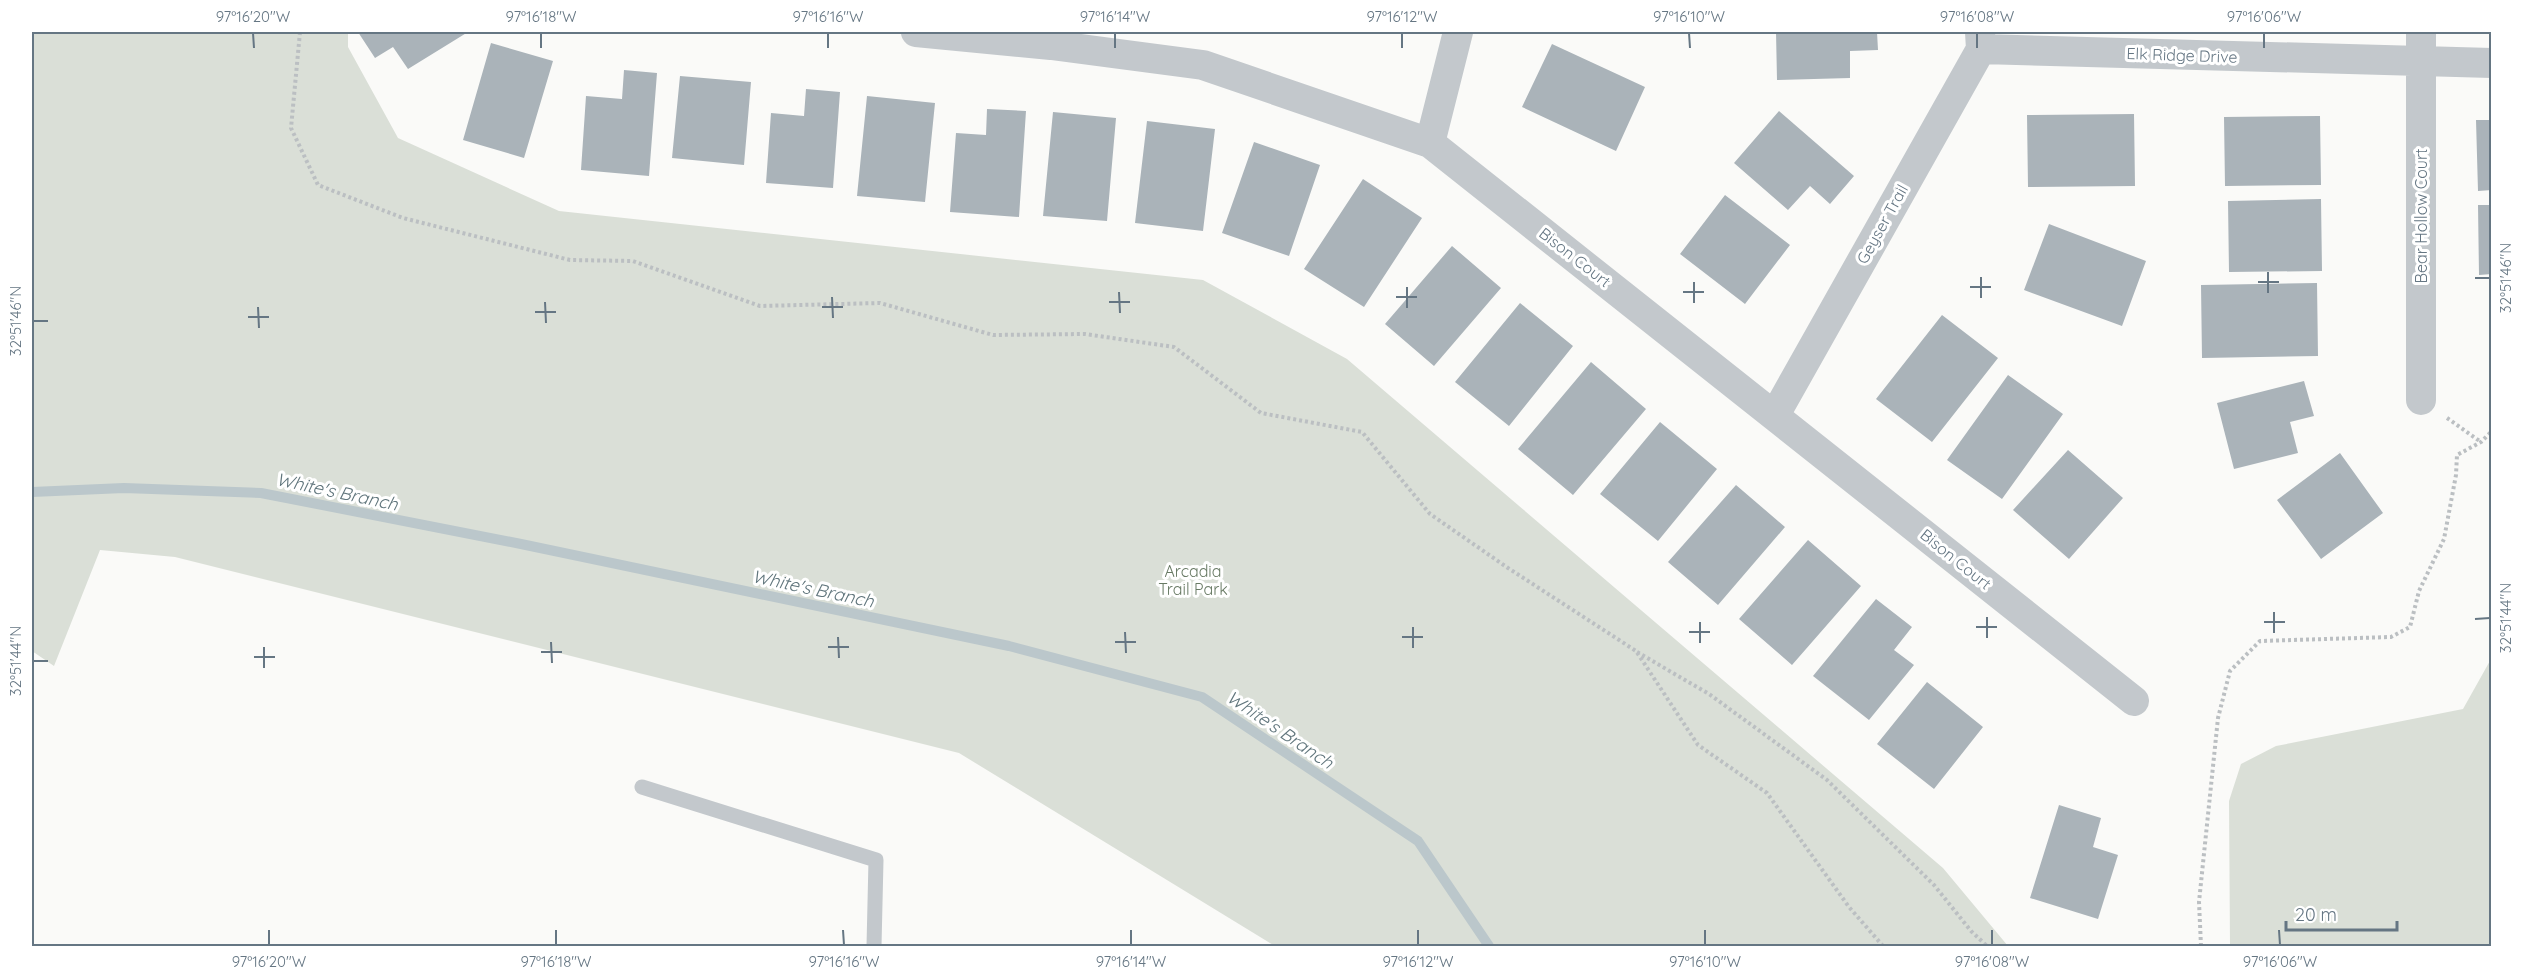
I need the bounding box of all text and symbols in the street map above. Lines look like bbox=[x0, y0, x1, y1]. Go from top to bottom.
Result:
text: 97°16'20"W bbox=[216, 7, 291, 26]
text: 97°16'18"W bbox=[506, 7, 577, 26]
text: 97°16'16"W bbox=[793, 7, 864, 26]
text: 97°16'14"W bbox=[1080, 7, 1151, 26]
text: 97°16'12"W bbox=[1366, 7, 1438, 26]
text: 97°16'10"W bbox=[1653, 7, 1725, 26]
text: 97°16'08"W bbox=[1940, 7, 2015, 26]
text: 97°16'06"W bbox=[2227, 7, 2302, 26]
street label: Elk Ridge Drive bbox=[2126, 43, 2238, 67]
street label: Bear Hollow Court bbox=[2411, 149, 2431, 283]
street label: Geyser Trail bbox=[1852, 181, 1912, 267]
street label: Bison Court bbox=[1535, 223, 1615, 291]
text: 32°51'46"N bbox=[2496, 243, 2515, 313]
text: 32°51'46"N bbox=[6, 286, 25, 356]
water label: White's Branch bbox=[274, 467, 401, 516]
street label: Bison Court bbox=[1917, 524, 1995, 594]
park label: Arcadia Trail Park bbox=[1158, 561, 1228, 599]
water label: White's Branch bbox=[750, 564, 877, 613]
text: 32°51'44"N bbox=[2496, 583, 2515, 653]
text: 32°51'44"N bbox=[6, 626, 25, 696]
water label: White's Branch bbox=[1223, 685, 1339, 774]
scale bar bbox=[2286, 894, 2397, 932]
text: 20 m bbox=[2295, 903, 2337, 926]
text: 97°16'20"W bbox=[232, 952, 307, 971]
text: 97°16'18"W bbox=[521, 952, 592, 971]
text: 97°16'16"W bbox=[809, 952, 880, 971]
text: 97°16'14"W bbox=[1096, 952, 1167, 971]
text: 97°16'12"W bbox=[1382, 952, 1454, 971]
text: 97°16'10"W bbox=[1669, 952, 1741, 971]
text: 97°16'08"W bbox=[1955, 952, 2030, 971]
text: 97°16'06"W bbox=[2243, 952, 2318, 971]

